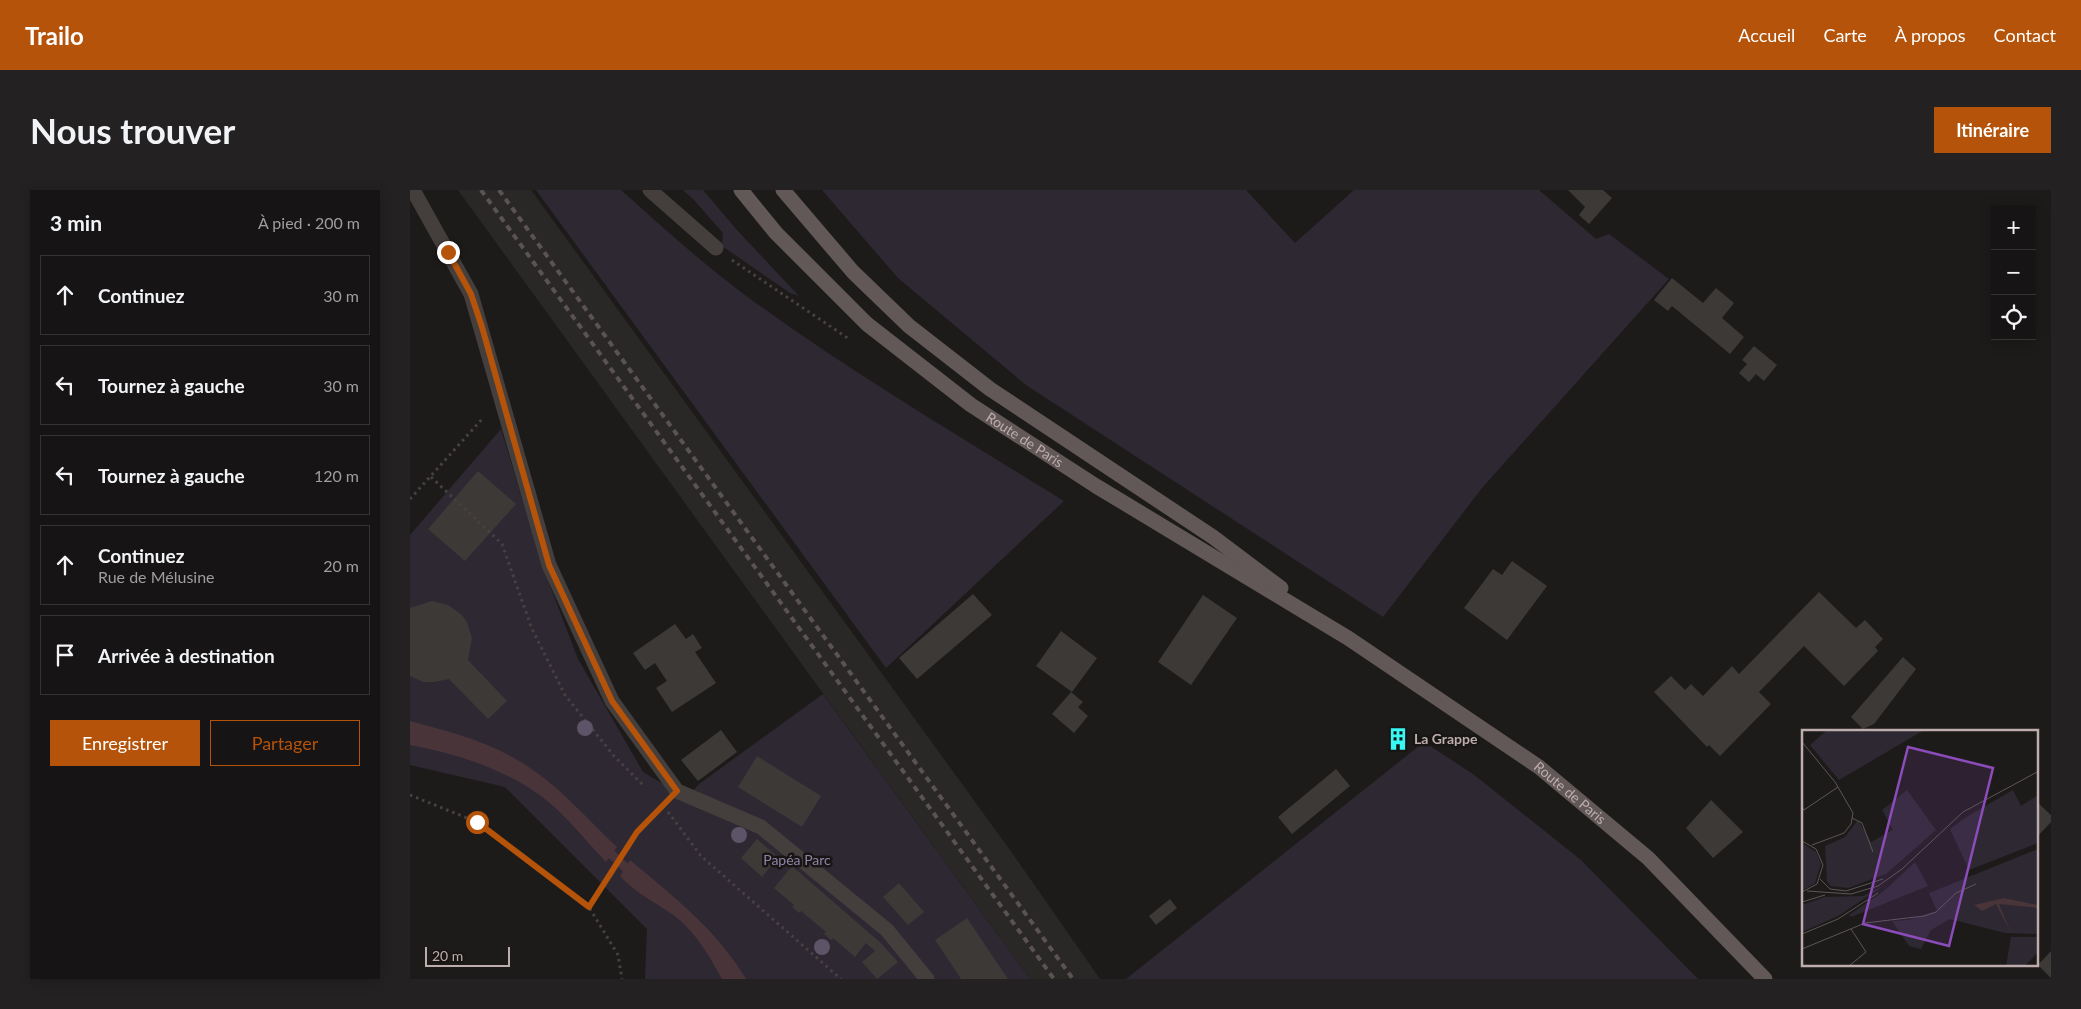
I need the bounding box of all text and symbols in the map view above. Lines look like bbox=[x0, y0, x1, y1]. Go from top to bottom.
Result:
text: Trailo bbox=[25, 21, 84, 50]
text: Accueil bbox=[1738, 24, 1795, 46]
text: Carte bbox=[1823, 24, 1867, 46]
text: À propos bbox=[1895, 24, 1966, 46]
text: Contact bbox=[1994, 24, 2056, 46]
button: Itinéraire bbox=[1934, 107, 2051, 153]
text: Nous trouver bbox=[30, 109, 235, 151]
map controls bbox=[1991, 205, 2036, 340]
button: + bbox=[1991, 205, 2036, 250]
text: 3 min bbox=[50, 210, 102, 235]
text: À pied · 200 m bbox=[258, 213, 360, 232]
route end bbox=[437, 241, 460, 264]
button: − bbox=[1991, 250, 2036, 295]
icon: ahead bbox=[51, 281, 79, 309]
text: Continuez bbox=[98, 284, 184, 307]
text: 30 m bbox=[323, 286, 359, 305]
button: locate bbox=[1991, 295, 2036, 340]
icon: left bbox=[51, 371, 79, 399]
text: Tournez à gauche bbox=[98, 374, 245, 397]
text: 30 m bbox=[323, 376, 359, 395]
street label: Route de Paris bbox=[983, 408, 1067, 471]
icon: left bbox=[51, 461, 79, 489]
text: Tournez à gauche bbox=[98, 464, 245, 487]
text: 120 m bbox=[314, 466, 359, 485]
text: Continuez bbox=[98, 544, 184, 567]
icon: ahead bbox=[51, 551, 79, 579]
text: 20 m bbox=[323, 556, 359, 575]
text: Rue de Mélusine bbox=[98, 567, 215, 586]
icon: arrive bbox=[51, 641, 79, 669]
text: Arrivée à destination bbox=[98, 644, 275, 667]
button: Enregistrer bbox=[50, 720, 200, 766]
button: Partager bbox=[210, 720, 360, 766]
building icon: La Grappe bbox=[1385, 726, 1411, 752]
place label: La Grappe bbox=[1414, 730, 1478, 747]
inset map bbox=[1802, 730, 2038, 966]
street label: Route de Paris bbox=[1531, 758, 1610, 827]
route start bbox=[466, 811, 489, 834]
park label: Papéa Parc bbox=[763, 851, 831, 868]
scale bar bbox=[425, 944, 510, 967]
text: 20 m bbox=[432, 947, 463, 964]

